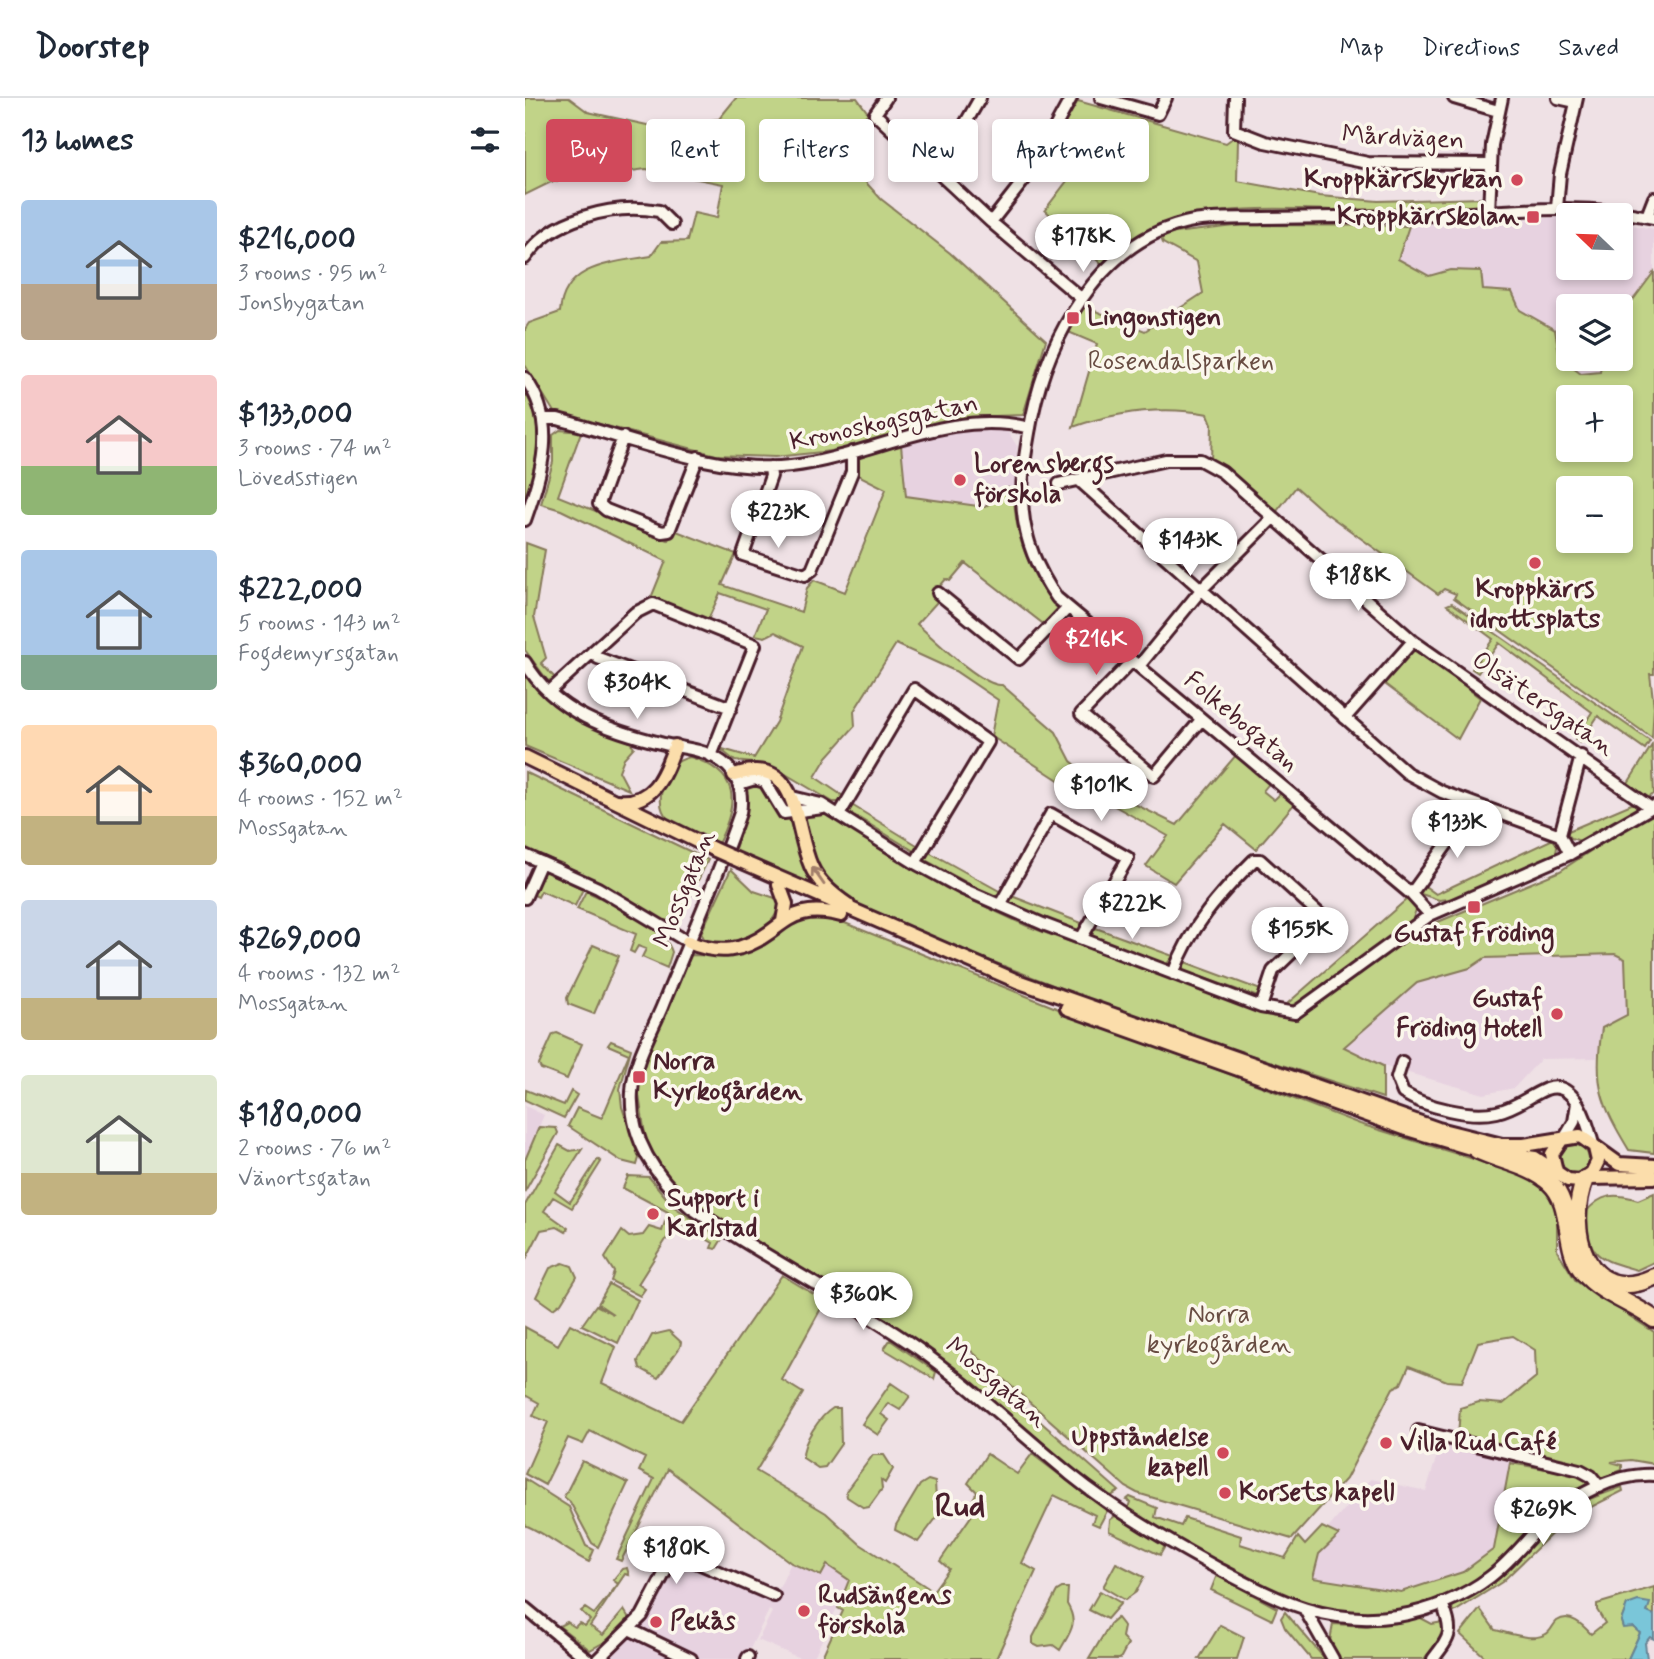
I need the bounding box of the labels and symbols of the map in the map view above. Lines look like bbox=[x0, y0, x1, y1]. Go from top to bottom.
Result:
street label: Mårdvägen bbox=[1341, 118, 1465, 158]
place label: Kroppkärrskyrkan bbox=[1304, 163, 1503, 197]
marker: Kroppkärrskyrkan bbox=[1509, 172, 1525, 188]
place label: Kroppkärrskolan bbox=[1337, 200, 1520, 234]
north arrow bbox=[1556, 203, 1633, 280]
marker: Kroppkärrskolan bbox=[1525, 209, 1541, 225]
pin: $178K bbox=[1034, 214, 1132, 274]
place label: Lingonstigen bbox=[1087, 301, 1221, 338]
marker: Lingonstigen bbox=[1065, 310, 1081, 326]
park label: Rosendalsparken bbox=[1088, 345, 1274, 379]
street label: Kronoskogsgatan bbox=[787, 386, 982, 461]
place label: Lorensbergs förskola bbox=[973, 448, 1114, 512]
marker: Lorensbergs förskola bbox=[952, 472, 968, 488]
pin: $223K bbox=[729, 490, 827, 550]
pin: $143K bbox=[1141, 518, 1239, 578]
pin: $188K bbox=[1309, 554, 1407, 613]
marker: Kroppkärrs idrottsplats bbox=[1527, 555, 1543, 571]
place label: Kroppkärrs idrottsplats bbox=[1470, 573, 1601, 637]
pin: $216K bbox=[1047, 618, 1145, 677]
street label: Olsätersgatan bbox=[1465, 644, 1621, 764]
pin: $304K bbox=[588, 662, 686, 721]
street label: Folkebogatan bbox=[1174, 664, 1306, 783]
pin: $101K bbox=[1052, 764, 1150, 823]
pin: $133K bbox=[1408, 800, 1506, 860]
street label: Mossgatan bbox=[646, 825, 724, 953]
one-way arrow bbox=[811, 867, 825, 886]
pin: $222K bbox=[1083, 882, 1181, 941]
marker: Gustaf Fröding bbox=[1466, 899, 1482, 915]
pin: $155K bbox=[1251, 908, 1349, 967]
place label: Gustaf Fröding bbox=[1394, 917, 1554, 954]
place label: Gustaf Fröding Hotell bbox=[1396, 982, 1543, 1049]
marker: Gustaf Fröding Hotell bbox=[1549, 1006, 1565, 1022]
place label: Norra Kyrkogården bbox=[653, 1045, 803, 1112]
marker: Norra Kyrkogården bbox=[631, 1069, 647, 1085]
place label: Support i Karlstad bbox=[667, 1182, 759, 1246]
marker: Support i Karlstad bbox=[645, 1206, 661, 1222]
pin: $360K bbox=[814, 1272, 912, 1332]
park label: Norra kyrkogården bbox=[1147, 1298, 1291, 1365]
street label: Mossgatan bbox=[938, 1330, 1054, 1436]
place label: Uppståndelse kapell bbox=[1072, 1421, 1209, 1485]
place label: Villa Rud Café bbox=[1400, 1426, 1557, 1460]
marker: Villa Rud Café bbox=[1378, 1435, 1394, 1451]
marker: Uppståndelse kapell bbox=[1215, 1445, 1231, 1461]
place label: Korsets kapell bbox=[1239, 1476, 1395, 1510]
district label: Rud bbox=[935, 1485, 985, 1529]
marker: Korsets kapell bbox=[1217, 1485, 1233, 1501]
pin: $269K bbox=[1494, 1488, 1592, 1547]
pin: $180K bbox=[627, 1526, 725, 1586]
place label: Rudsängens förskola bbox=[817, 1579, 952, 1643]
marker: Rudsängens förskola bbox=[796, 1603, 812, 1619]
place label: Pekås bbox=[670, 1605, 736, 1639]
marker: Pekås bbox=[648, 1614, 664, 1630]

